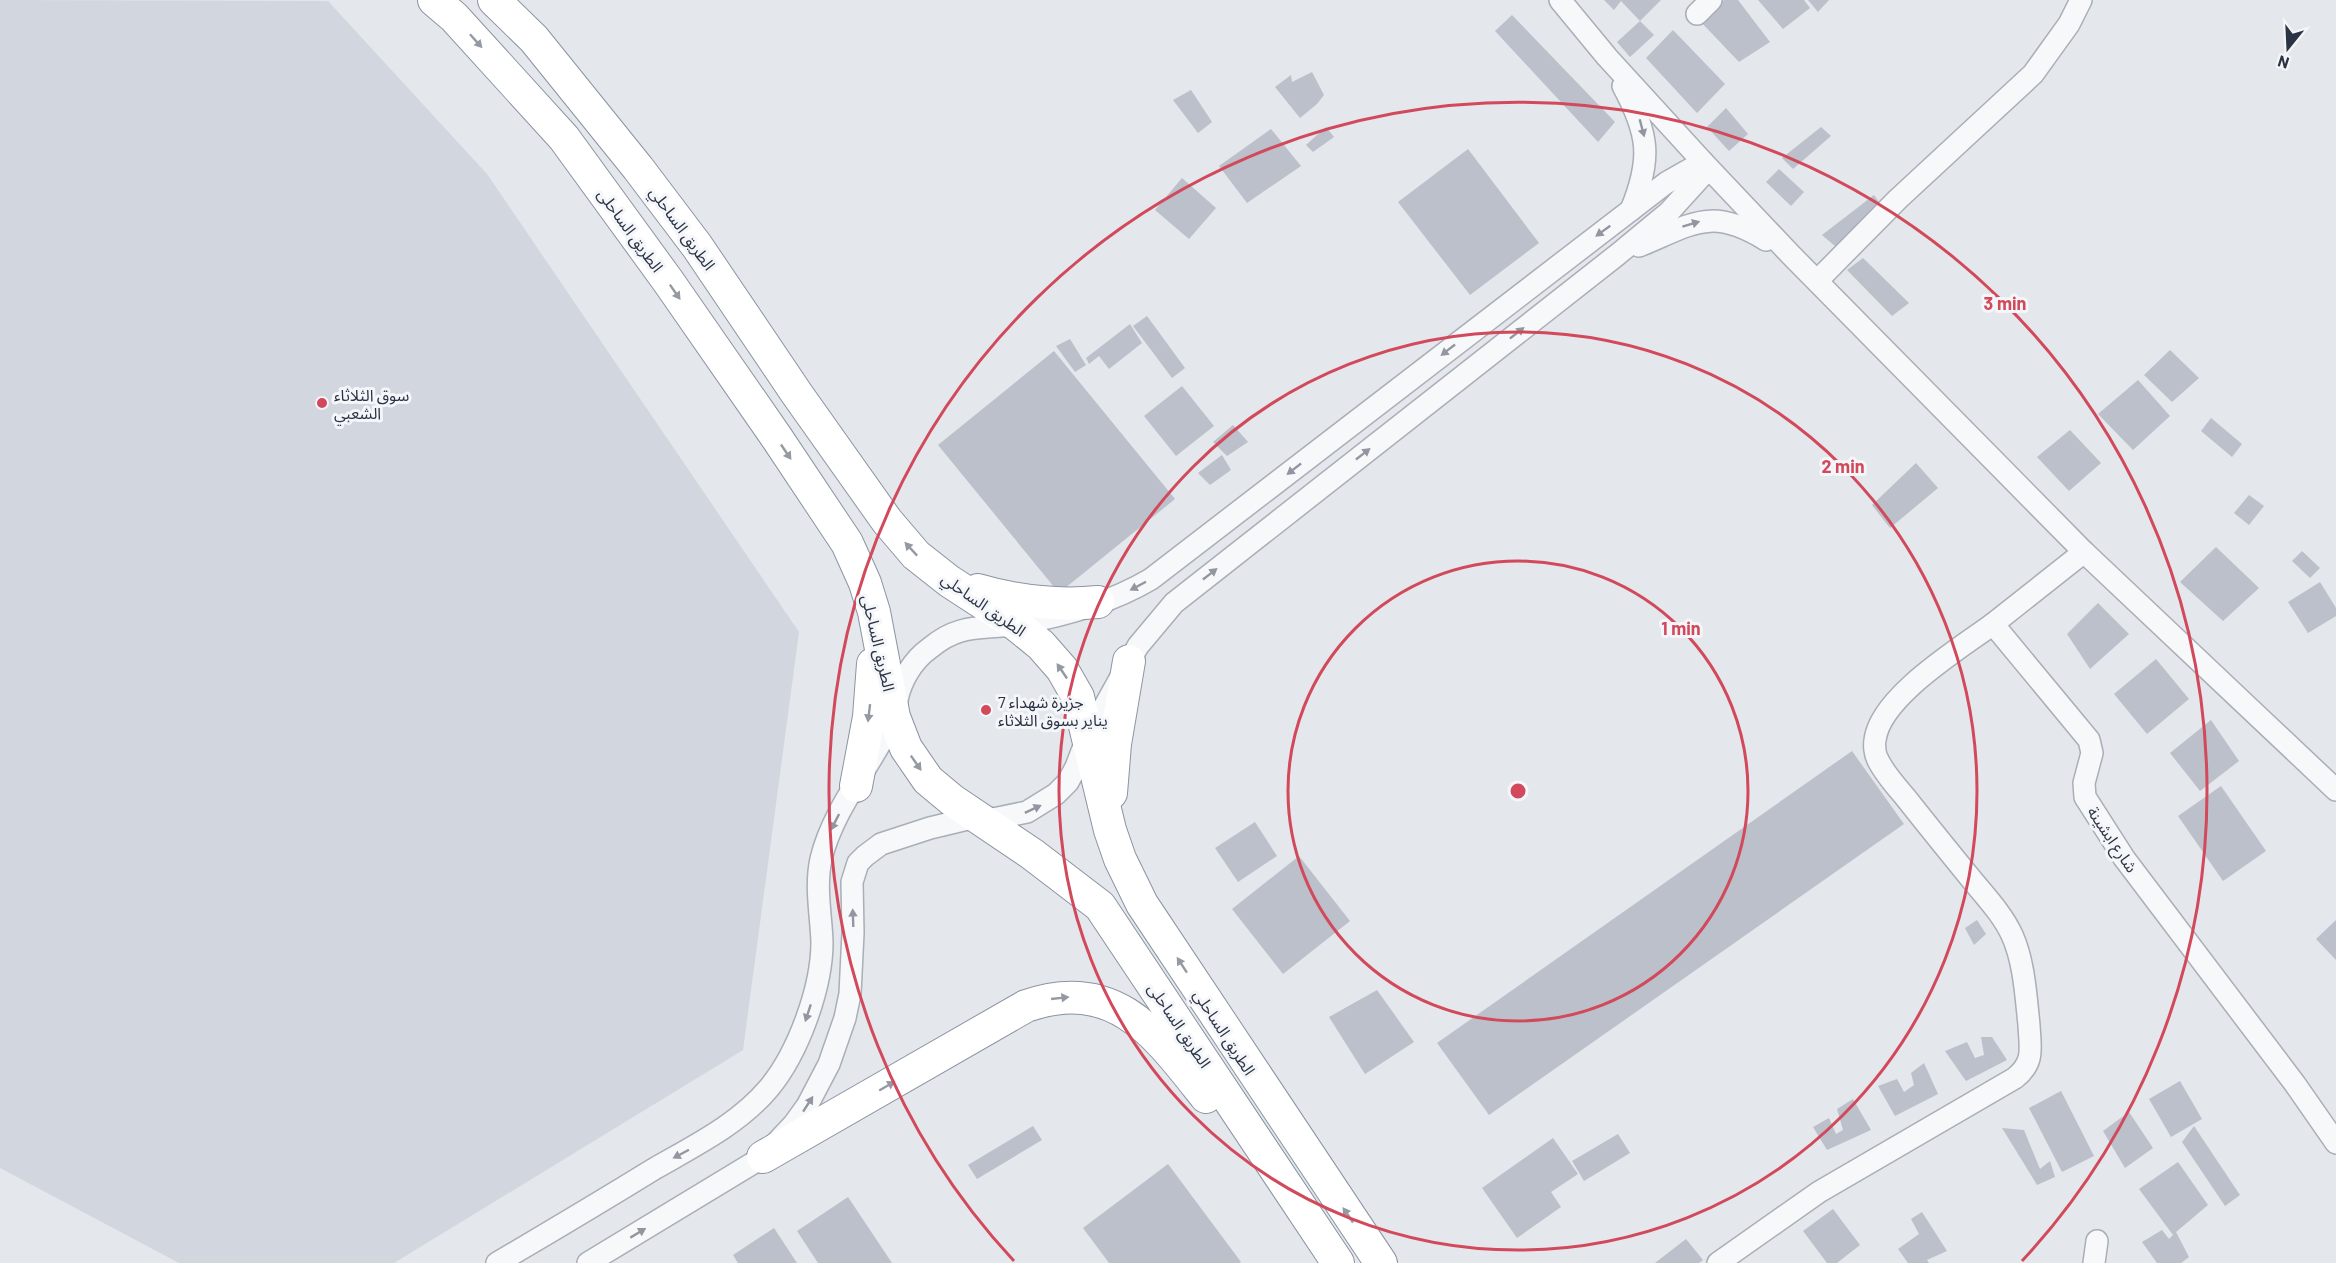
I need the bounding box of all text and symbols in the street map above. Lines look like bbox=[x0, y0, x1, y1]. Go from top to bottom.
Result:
north arrow bbox=[2258, 18, 2318, 78]
one-way arrow bbox=[469, 33, 482, 48]
text: N bbox=[2275, 52, 2291, 73]
one-way arrow bbox=[1637, 119, 1647, 137]
street label: الطريق الساحلي bbox=[643, 183, 720, 276]
street label: الطريق الساحلى bbox=[593, 185, 668, 277]
one-way arrow bbox=[1682, 219, 1700, 228]
one-way arrow bbox=[1595, 225, 1611, 237]
one-way arrow bbox=[669, 283, 681, 299]
text: 3 min bbox=[1984, 292, 2026, 314]
one-way arrow bbox=[1509, 327, 1525, 340]
one-way arrow bbox=[1441, 343, 1456, 355]
place label: سوق الثلاثاء الشعبي bbox=[334, 385, 409, 425]
marker: سوق الثلاثاء الشعبي bbox=[315, 396, 329, 410]
one-way arrow bbox=[781, 444, 792, 460]
one-way arrow bbox=[1356, 448, 1371, 460]
text: 2 min bbox=[1821, 455, 1865, 477]
one-way arrow bbox=[1286, 463, 1302, 475]
one-way arrow bbox=[905, 542, 918, 557]
one-way arrow bbox=[1202, 567, 1218, 580]
street label: الطريق الساحلي bbox=[936, 568, 1030, 643]
one-way arrow bbox=[1130, 581, 1147, 591]
street label: الطريق الساحلى bbox=[857, 593, 899, 693]
text: 1 min bbox=[1661, 617, 1701, 639]
one-way arrow bbox=[1056, 663, 1068, 679]
place label: جزيرة شهداء 7 يناير بسوق الثلاثاء bbox=[998, 692, 1108, 730]
one-way arrow bbox=[864, 703, 874, 722]
marker: جزيرة شهداء 7 يناير بسوق الثلاثاء bbox=[979, 703, 993, 717]
one-way arrow bbox=[910, 755, 921, 771]
centre of rings bbox=[1508, 781, 1528, 801]
street label: شارع ابشينة bbox=[2081, 802, 2142, 878]
one-way arrow bbox=[1025, 804, 1042, 813]
one-way arrow bbox=[830, 814, 839, 831]
one-way arrow bbox=[848, 908, 858, 927]
one-way arrow bbox=[1176, 957, 1187, 973]
street label: الطريق الساحلى bbox=[1143, 979, 1215, 1072]
street label: الطريق الساحلي bbox=[1187, 986, 1260, 1080]
one-way arrow bbox=[1050, 993, 1069, 1003]
one-way arrow bbox=[802, 1004, 812, 1022]
one-way arrow bbox=[879, 1080, 895, 1091]
one-way arrow bbox=[802, 1096, 813, 1112]
one-way arrow bbox=[673, 1149, 690, 1159]
one-way arrow bbox=[1342, 1207, 1354, 1223]
one-way arrow bbox=[630, 1228, 647, 1238]

